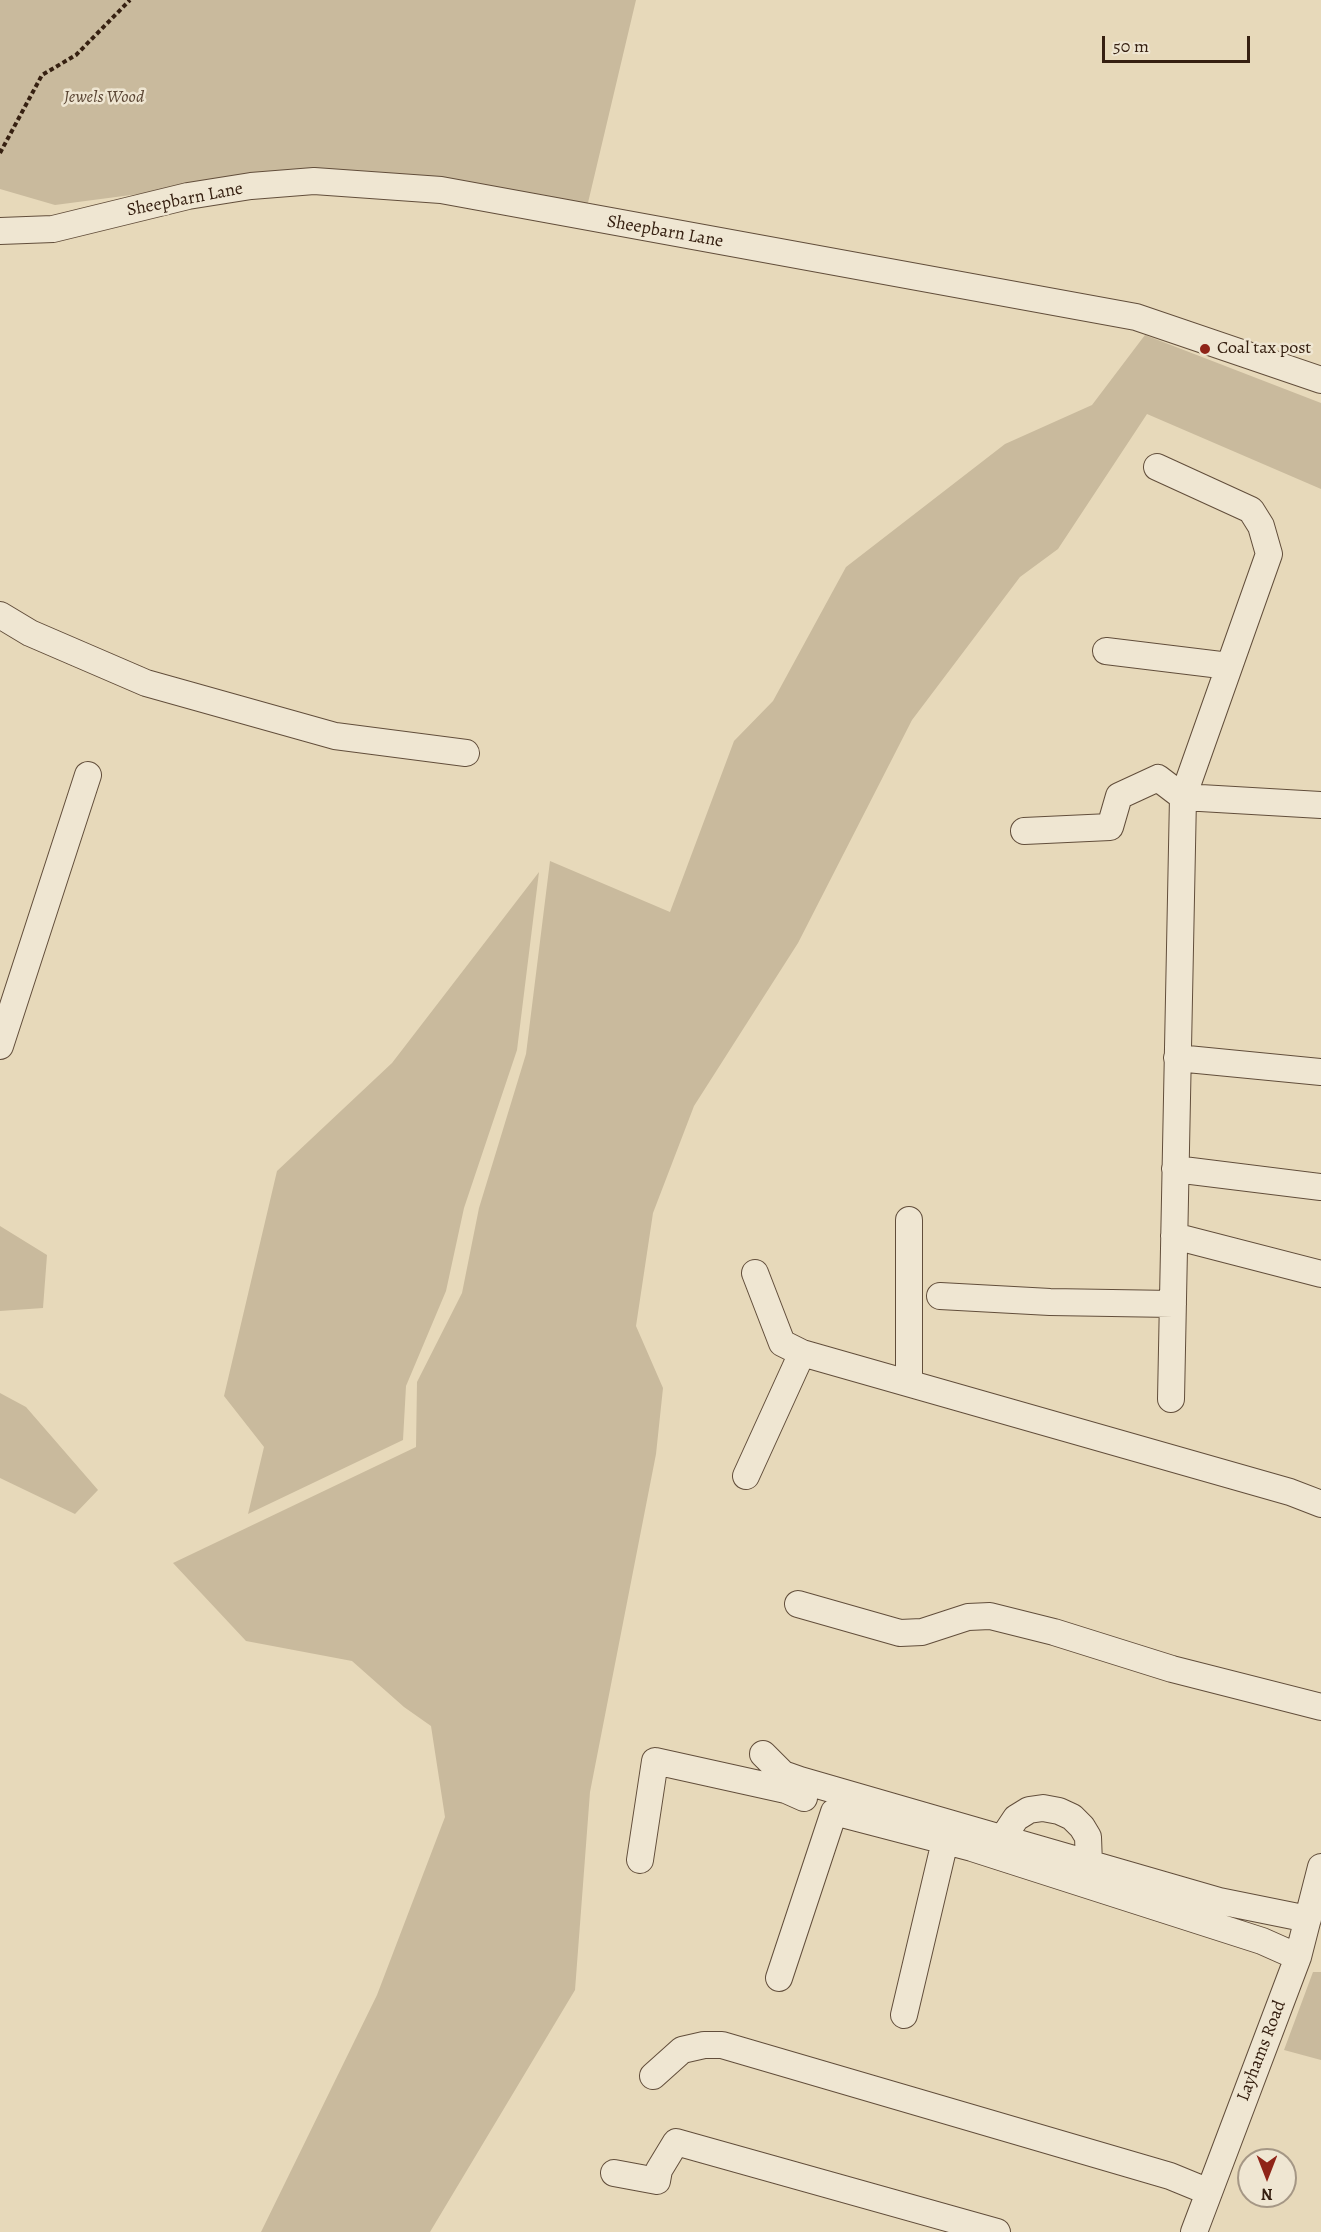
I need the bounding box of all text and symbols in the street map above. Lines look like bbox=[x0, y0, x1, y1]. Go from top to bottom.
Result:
scale bar bbox=[1105, 24, 1254, 62]
text: 50 m bbox=[1113, 34, 1149, 58]
park label: Jewels Wood bbox=[64, 87, 144, 109]
street label: Sheepbarn Lane bbox=[125, 178, 245, 222]
street label: Sheepbarn Lane bbox=[605, 211, 725, 253]
place label: Coal tax post bbox=[1217, 338, 1311, 360]
marker: Coal tax post bbox=[1198, 342, 1212, 356]
street label: Layhams Road bbox=[1233, 1997, 1291, 2105]
north arrow bbox=[1237, 2148, 1297, 2208]
text: N bbox=[1261, 2183, 1273, 2205]

